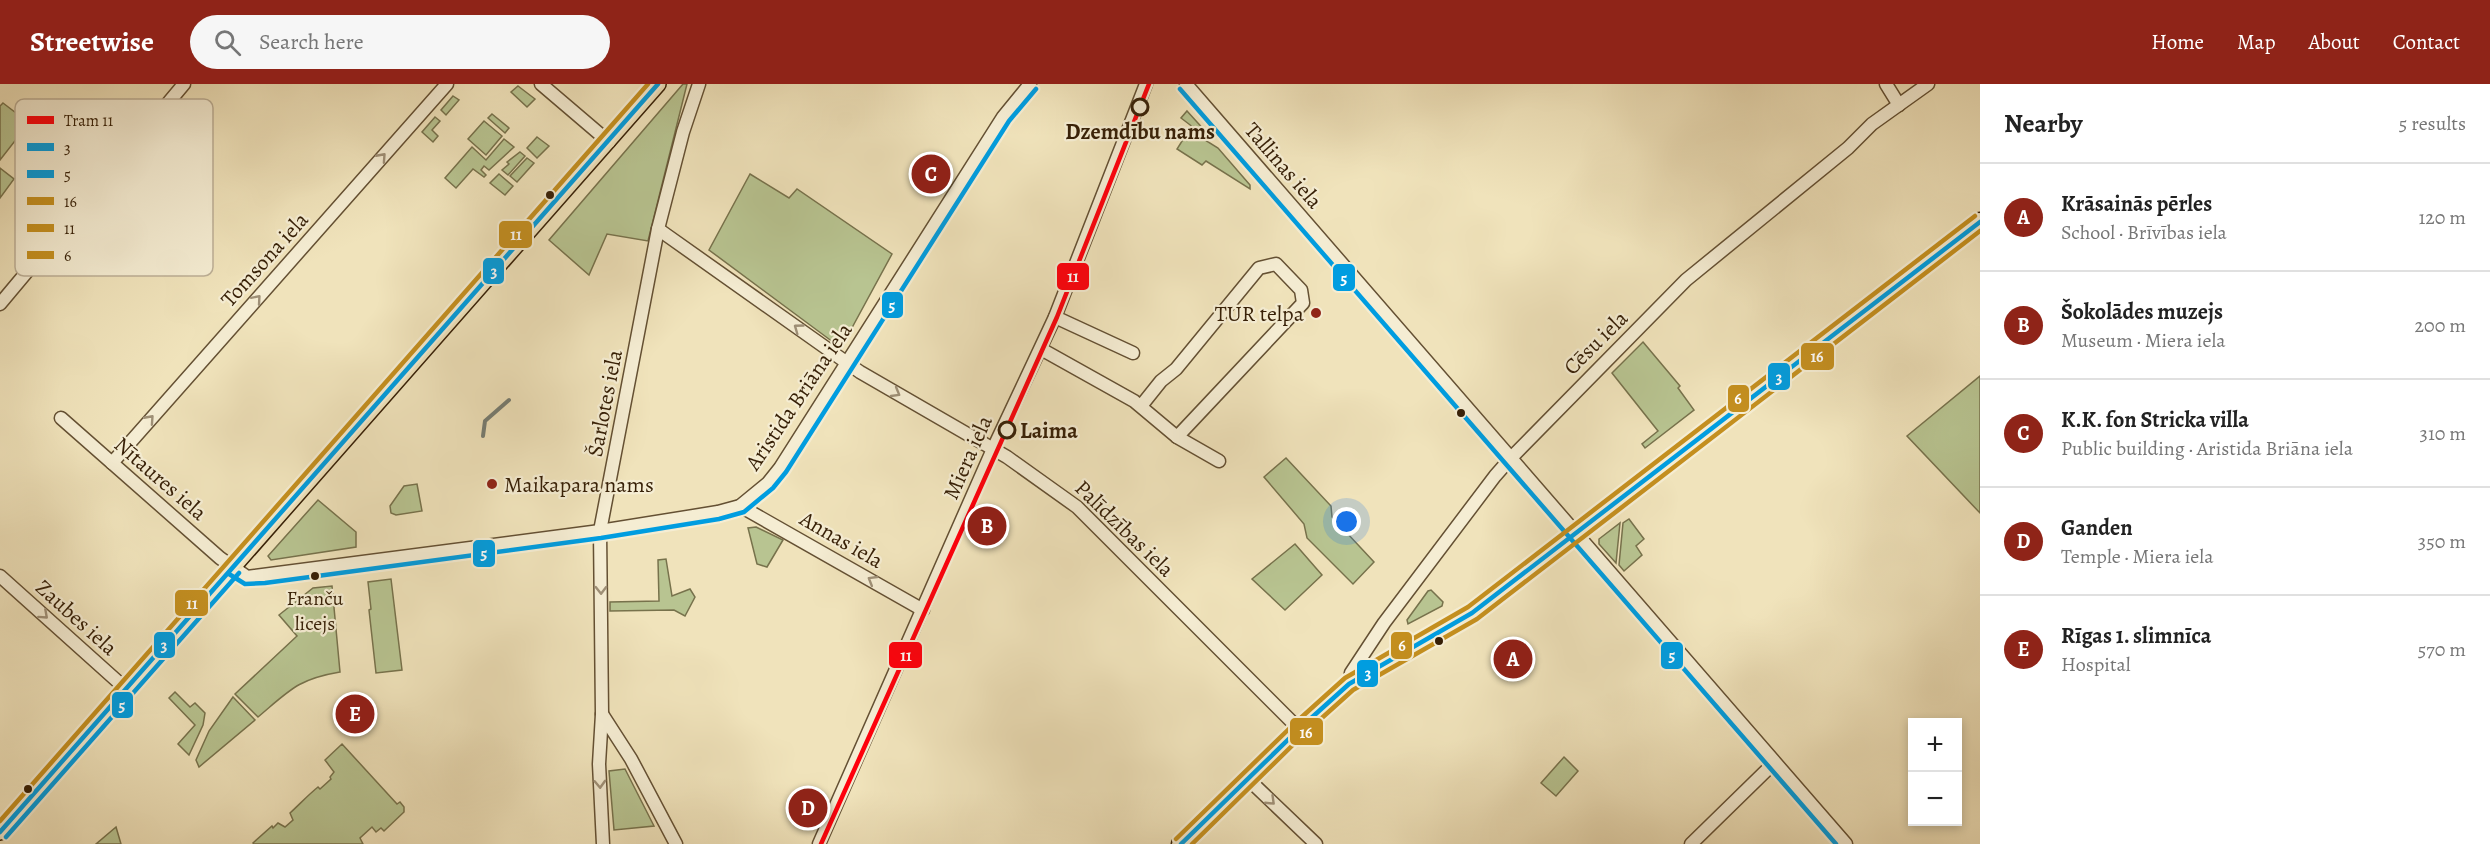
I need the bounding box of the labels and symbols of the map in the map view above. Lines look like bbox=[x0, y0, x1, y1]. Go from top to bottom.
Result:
marker: Dzemdību nams bbox=[1131, 98, 1149, 116]
legend bbox=[15, 99, 213, 276]
text: Tram 11 bbox=[64, 110, 114, 132]
street label: Tallinas iela bbox=[1237, 116, 1330, 216]
place label: Dzemdību nams bbox=[1065, 117, 1215, 147]
text: 3 bbox=[64, 137, 71, 159]
pin: C bbox=[912, 152, 950, 196]
one-way arrow bbox=[375, 153, 386, 164]
text: 5 bbox=[64, 164, 71, 186]
unlabelled marker bbox=[544, 189, 556, 201]
text: 16 bbox=[64, 191, 77, 213]
street label: Tomsona iela bbox=[214, 205, 316, 314]
text: 11 bbox=[64, 218, 75, 240]
line badge: 11 bbox=[498, 220, 533, 249]
text: 11 bbox=[510, 224, 522, 246]
text: 6 bbox=[64, 245, 71, 267]
line badge: 3 bbox=[482, 257, 505, 285]
text: 3 bbox=[491, 261, 498, 283]
line badge: 11 bbox=[1056, 262, 1090, 291]
line badge: 5 bbox=[1332, 263, 1356, 292]
text: 11 bbox=[1067, 266, 1079, 288]
text: 5 bbox=[1341, 268, 1348, 290]
line badge: 5 bbox=[881, 291, 904, 319]
one-way arrow bbox=[250, 295, 261, 306]
text: 5 bbox=[889, 295, 896, 317]
place label: TUR telpa bbox=[1215, 299, 1305, 329]
street label: Cēsu iela bbox=[1557, 303, 1635, 382]
marker: TUR telpa bbox=[1309, 306, 1323, 320]
street label: Aristida Briāna iela bbox=[738, 316, 860, 477]
one-way arrow bbox=[794, 324, 805, 335]
line badge: 16 bbox=[1800, 342, 1835, 371]
street label: Šarlotes iela bbox=[580, 346, 630, 459]
text: 16 bbox=[1810, 346, 1824, 368]
line badge: 3 bbox=[1767, 362, 1791, 391]
text: 3 bbox=[1776, 367, 1783, 389]
line badge: 6 bbox=[1727, 384, 1750, 413]
one-way arrow bbox=[890, 386, 900, 397]
text: 6 bbox=[1734, 388, 1742, 410]
unlabelled marker bbox=[1455, 407, 1467, 419]
street label: Miera iela bbox=[936, 410, 1000, 504]
one-way arrow bbox=[143, 415, 154, 426]
place label: Laima bbox=[1020, 416, 1078, 446]
marker: Laima bbox=[998, 421, 1016, 439]
street label: Nītaures iela bbox=[107, 430, 214, 528]
place label: Maikapara nams bbox=[504, 470, 654, 500]
street label: Palīdzības iela bbox=[1068, 473, 1181, 584]
marker: Maikapara nams bbox=[485, 477, 499, 491]
street label: Annas iela bbox=[793, 503, 889, 576]
pin: B bbox=[968, 504, 1006, 548]
your location bbox=[1332, 507, 1361, 536]
line badge: 5 bbox=[472, 539, 496, 568]
text: 5 bbox=[481, 543, 488, 565]
marker: Franču licejs bbox=[309, 570, 321, 582]
street label: Zaubes iela bbox=[29, 573, 124, 663]
one-way arrow bbox=[868, 576, 878, 587]
place label: Franču licejs bbox=[287, 585, 344, 637]
one-way arrow bbox=[595, 585, 607, 594]
line badge: 11 bbox=[174, 589, 209, 617]
text: 11 bbox=[186, 593, 198, 615]
one-way arrow bbox=[37, 608, 48, 619]
line badge: 3 bbox=[153, 631, 176, 659]
line badge: 6 bbox=[1390, 631, 1413, 660]
text: 3 bbox=[161, 635, 168, 657]
text: 6 bbox=[1398, 635, 1406, 657]
unlabelled marker bbox=[1433, 635, 1445, 647]
pin: A bbox=[1494, 636, 1532, 682]
line badge: 11 bbox=[888, 641, 923, 669]
line badge: 5 bbox=[1660, 641, 1684, 670]
text: 11 bbox=[900, 645, 912, 667]
text: 5 bbox=[1669, 645, 1676, 667]
line badge: 3 bbox=[1356, 659, 1379, 688]
text: 3 bbox=[1365, 663, 1372, 685]
line badge: 5 bbox=[111, 691, 134, 719]
pin: E bbox=[336, 692, 374, 736]
text: 5 bbox=[119, 695, 126, 717]
line badge: 16 bbox=[1289, 717, 1324, 746]
text: 16 bbox=[1299, 722, 1313, 744]
one-way arrow bbox=[594, 780, 607, 789]
unlabelled marker bbox=[22, 783, 34, 795]
pin: D bbox=[788, 786, 828, 830]
one-way arrow bbox=[1264, 793, 1275, 804]

